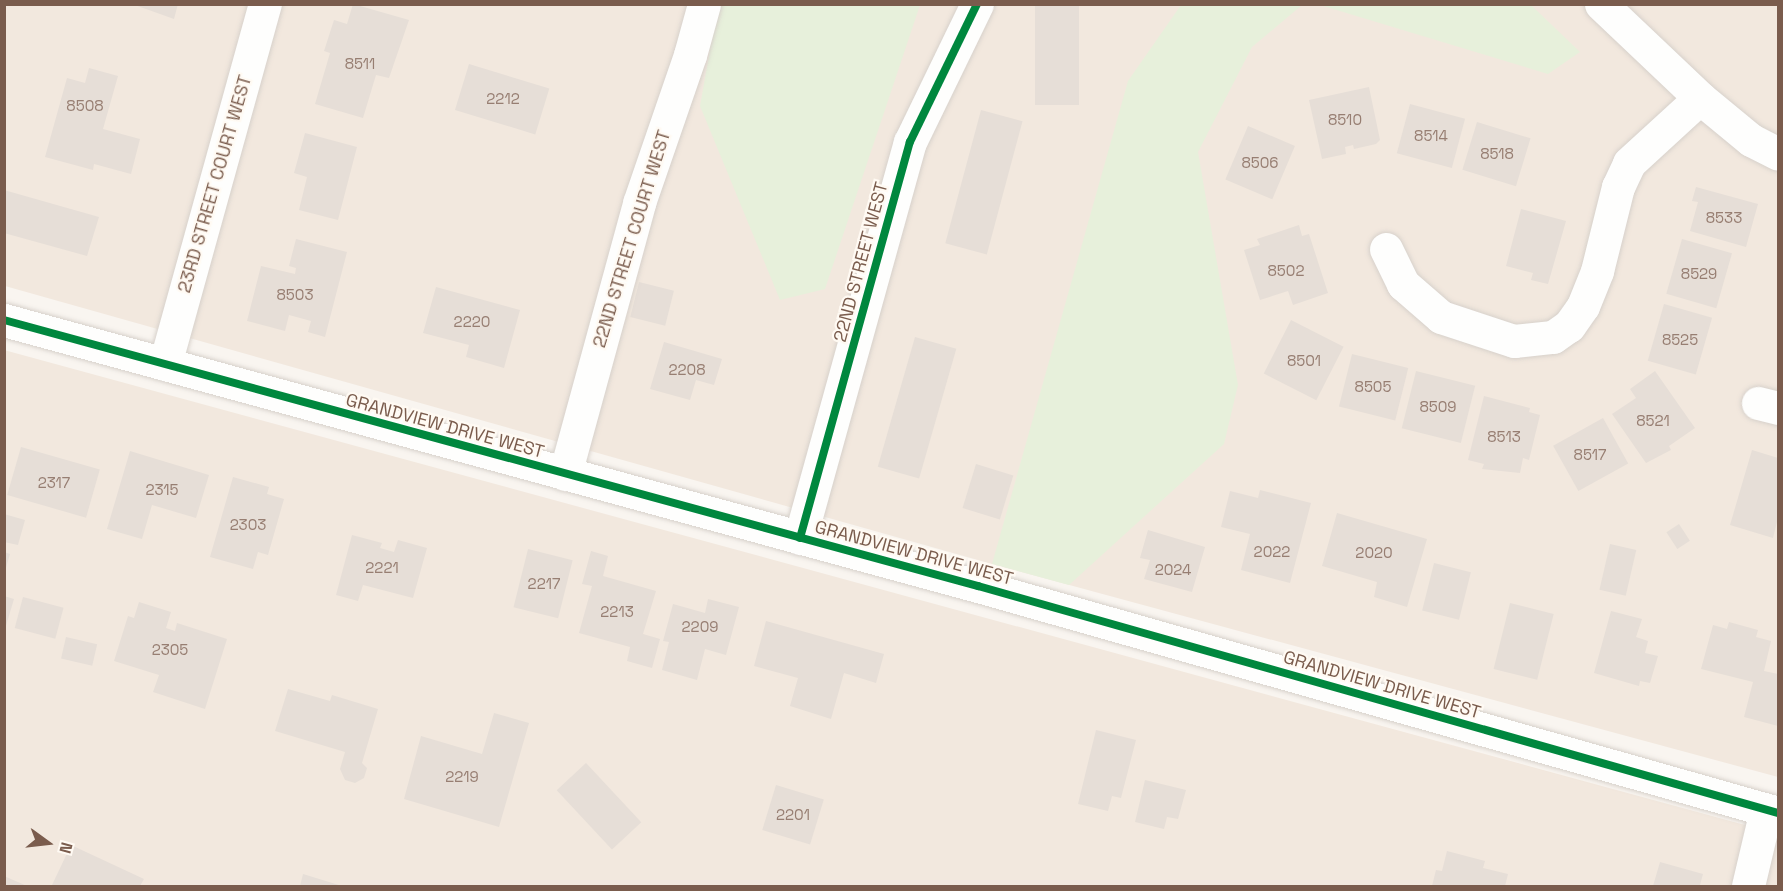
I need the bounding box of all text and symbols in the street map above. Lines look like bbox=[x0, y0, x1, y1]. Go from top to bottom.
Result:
house number: 8511 bbox=[345, 55, 375, 73]
street label: 23RD STREET COURT WEST bbox=[173, 72, 257, 296]
house number: 2212 bbox=[486, 90, 520, 108]
house number: 8508 bbox=[66, 97, 104, 115]
house number: 8510 bbox=[1328, 111, 1362, 129]
street label: 22ND STREET COURT WEST bbox=[588, 127, 676, 351]
house number: 8514 bbox=[1414, 127, 1448, 145]
house number: 8518 bbox=[1480, 145, 1514, 163]
house number: 8506 bbox=[1241, 154, 1279, 172]
street label: 22ND STREET WEST bbox=[829, 179, 893, 345]
house number: 8533 bbox=[1706, 209, 1742, 227]
house number: 8502 bbox=[1268, 262, 1304, 280]
house number: 8529 bbox=[1681, 265, 1717, 283]
house number: 8503 bbox=[276, 286, 314, 304]
house number: 2220 bbox=[454, 313, 490, 331]
house number: 8525 bbox=[1662, 331, 1698, 349]
house number: 8501 bbox=[1287, 352, 1321, 370]
house number: 2208 bbox=[668, 361, 706, 379]
house number: 8505 bbox=[1355, 378, 1391, 396]
street label: GRANDVIEW DRIVE WEST bbox=[343, 389, 547, 463]
house number: 8509 bbox=[1419, 398, 1457, 416]
house number: 8521 bbox=[1636, 412, 1670, 430]
house number: 8513 bbox=[1487, 428, 1521, 446]
house number: 8517 bbox=[1574, 446, 1606, 464]
house number: 2317 bbox=[38, 474, 70, 492]
house number: 2315 bbox=[145, 481, 179, 499]
house number: 2303 bbox=[230, 516, 266, 534]
street label: GRANDVIEW DRIVE WEST bbox=[812, 516, 1016, 590]
house number: 2022 bbox=[1254, 543, 1290, 561]
house number: 2020 bbox=[1355, 544, 1393, 562]
house number: 2221 bbox=[365, 559, 399, 577]
house number: 2024 bbox=[1155, 561, 1191, 579]
house number: 2217 bbox=[528, 575, 560, 593]
house number: 2213 bbox=[600, 603, 634, 621]
house number: 2209 bbox=[682, 618, 718, 636]
house number: 2305 bbox=[152, 641, 188, 659]
street label: GRANDVIEW DRIVE WEST bbox=[1281, 646, 1483, 724]
house number: 2219 bbox=[445, 768, 479, 786]
house number: 2201 bbox=[776, 806, 810, 824]
north arrow bbox=[18, 813, 78, 873]
text: N bbox=[54, 840, 77, 856]

